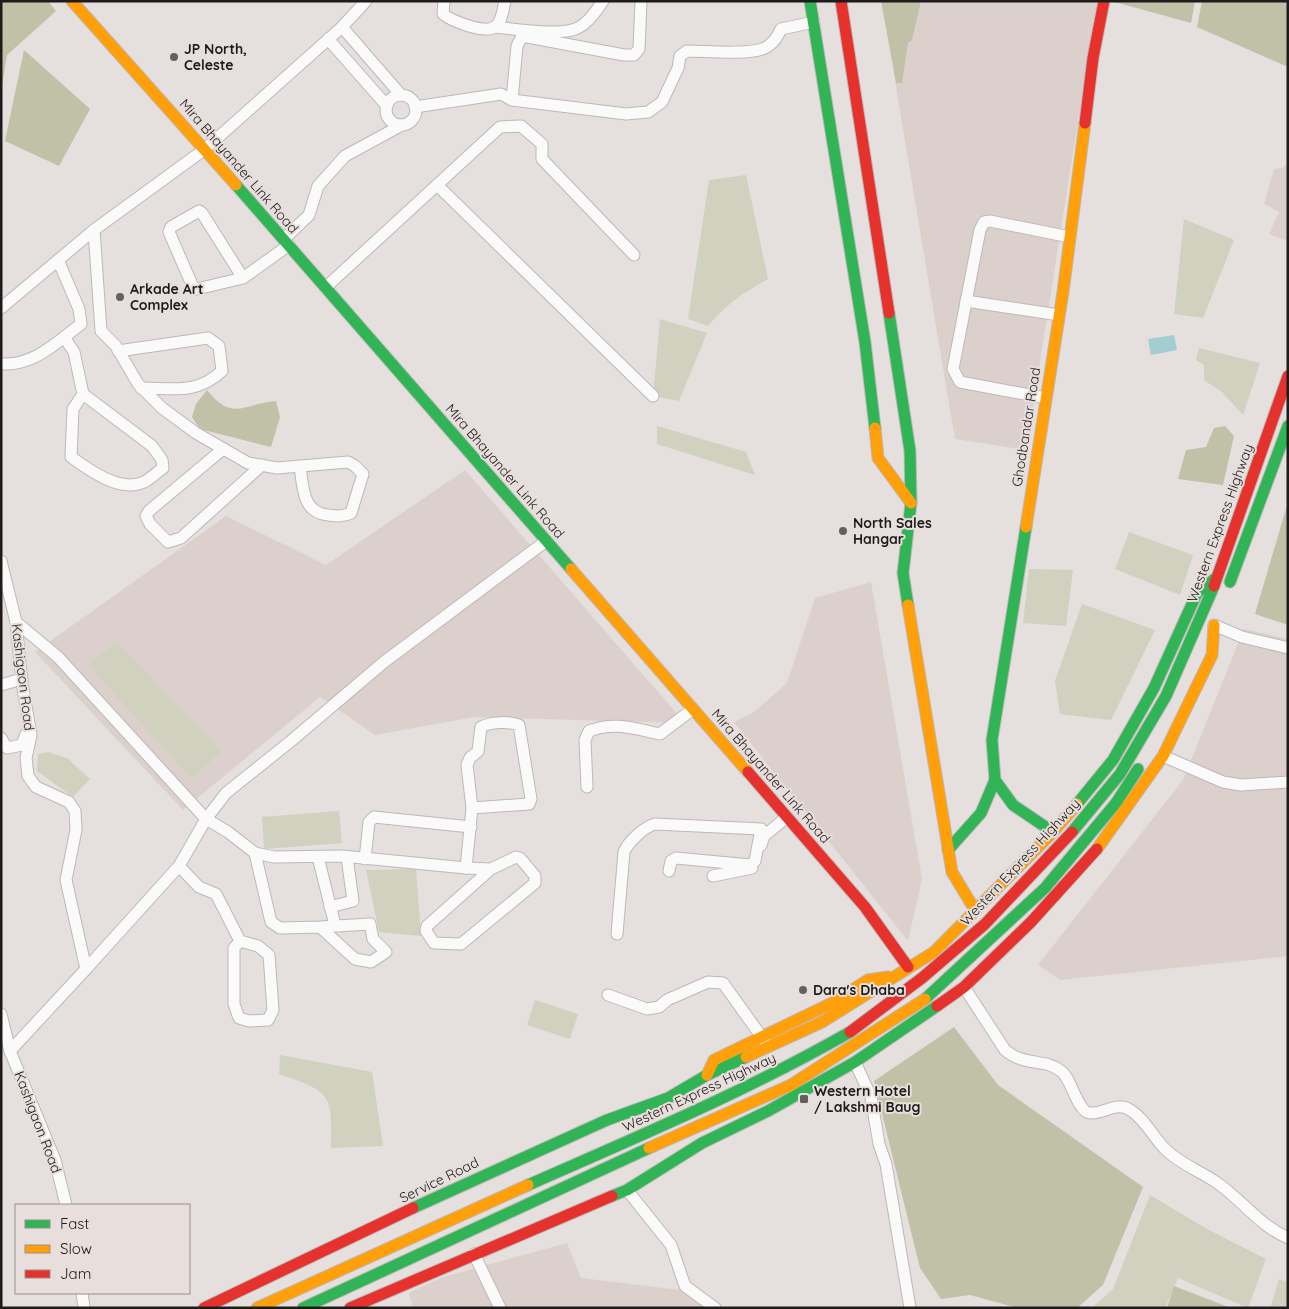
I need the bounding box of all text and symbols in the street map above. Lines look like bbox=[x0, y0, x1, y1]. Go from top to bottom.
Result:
place label: JP North, Celeste bbox=[184, 40, 247, 74]
marker: JP North, Celeste bbox=[168, 51, 180, 63]
street label: Mira Bhayander Link Road bbox=[176, 95, 302, 237]
place label: Arkade Art Complex bbox=[130, 280, 204, 314]
marker: Arkade Art Complex bbox=[114, 291, 126, 303]
street label: Ghodbandar Road bbox=[1008, 366, 1044, 488]
street label: Mira Bhayander Link Road bbox=[442, 400, 568, 542]
street label: Western Express Highway bbox=[1183, 441, 1257, 605]
place label: North Sales Hangar bbox=[853, 514, 932, 548]
marker: North Sales Hangar bbox=[837, 525, 849, 537]
street label: Kashigaon Road bbox=[8, 622, 38, 732]
street label: Mira Bhayander Link Road bbox=[708, 705, 834, 847]
street label: Western Express Highway bbox=[956, 795, 1084, 929]
place label: Dara's Dhaba bbox=[813, 981, 905, 999]
marker: Dara's Dhaba bbox=[797, 984, 809, 996]
street label: Western Express Highway bbox=[619, 1048, 779, 1136]
street label: Kashigaon Road bbox=[10, 1068, 66, 1176]
place label: Western Hotel / Lakshmi Baug bbox=[814, 1082, 920, 1116]
marker: Western Hotel / Lakshmi Baug bbox=[798, 1093, 810, 1105]
street label: Service Road bbox=[396, 1153, 482, 1207]
legend bbox=[15, 1204, 190, 1294]
text: Fast bbox=[60, 1214, 89, 1233]
text: Slow bbox=[60, 1239, 92, 1258]
text: Jam bbox=[60, 1264, 91, 1283]

